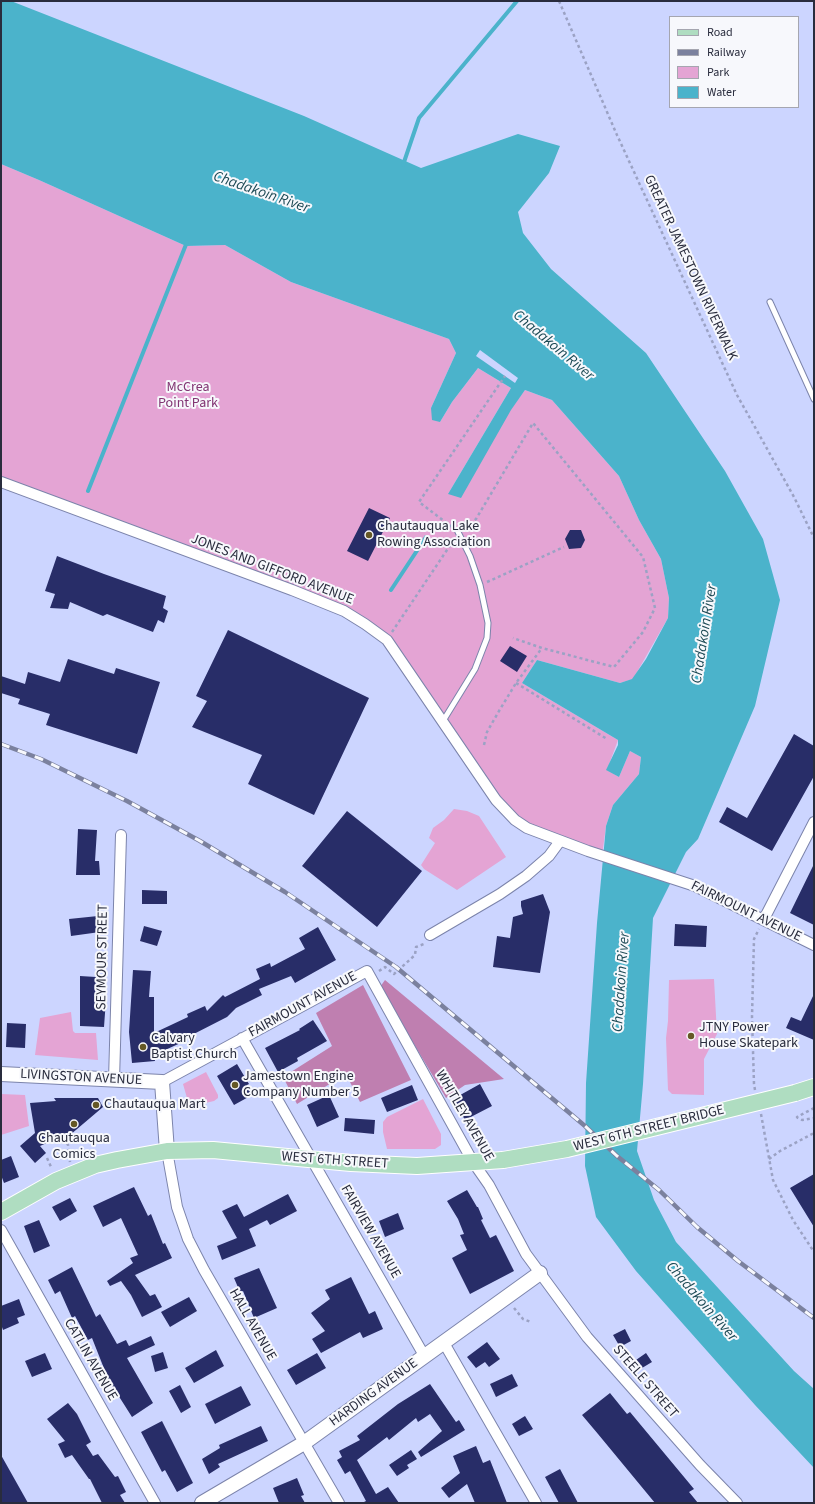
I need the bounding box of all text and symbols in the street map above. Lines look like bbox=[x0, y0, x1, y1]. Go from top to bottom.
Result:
legend bbox=[669, 16, 799, 108]
text: Road bbox=[707, 24, 733, 41]
text: Railway bbox=[707, 44, 746, 61]
text: Park bbox=[707, 64, 729, 81]
text: Water bbox=[707, 84, 736, 101]
water label: Chadakoin River bbox=[211, 168, 311, 218]
street label: GREATER JAMESTOWN RIVERWALK bbox=[640, 173, 740, 363]
water label: Chadakoin River bbox=[509, 307, 597, 385]
park label: McCrea Point Park bbox=[158, 380, 218, 412]
place label: Chautauqua Lake Rowing Association bbox=[377, 519, 491, 552]
marker: Chautauqua Lake Rowing Association bbox=[364, 530, 374, 540]
street label: JONES AND GIFFORD AVENUE bbox=[188, 531, 356, 609]
water label: Chadakoin River bbox=[688, 583, 722, 685]
street label: FAIRMOUNT AVENUE bbox=[688, 878, 804, 946]
street label: SEYMOUR STREET bbox=[94, 904, 112, 1010]
water label: Chadakoin River bbox=[610, 931, 634, 1033]
street label: FAIRMOUNT AVENUE bbox=[246, 968, 360, 1042]
place label: JTNY Power House Skatepark bbox=[699, 1020, 798, 1052]
place label: Calvary Baptist Church bbox=[151, 1031, 237, 1064]
marker: JTNY Power House Skatepark bbox=[686, 1031, 696, 1041]
marker: Calvary Baptist Church bbox=[138, 1042, 148, 1052]
street label: LIVINGSTON AVENUE bbox=[20, 1066, 142, 1090]
street label: WHITLEY AVENUE bbox=[431, 1067, 497, 1165]
place label: Jamestown Engine Company Number 5 bbox=[243, 1069, 359, 1102]
marker: Jamestown Engine Company Number 5 bbox=[230, 1080, 240, 1090]
place label: Chautauqua Mart bbox=[104, 1097, 205, 1113]
marker: Chautauqua Mart bbox=[91, 1100, 101, 1110]
street label: WEST 6TH STREET BRIDGE bbox=[572, 1102, 726, 1156]
marker: Chautauqua Comics bbox=[69, 1119, 79, 1129]
place label: Chautauqua Comics bbox=[38, 1131, 110, 1164]
street label: WEST 6TH STREET bbox=[281, 1149, 389, 1173]
street label: FAIRVIEW AVENUE bbox=[336, 1182, 404, 1282]
water label: Chadakoin River bbox=[661, 1258, 741, 1346]
street label: HALL AVENUE bbox=[225, 1286, 279, 1364]
street label: CATLIN AVENUE bbox=[60, 1316, 120, 1404]
street label: STEELE STREET bbox=[609, 1342, 681, 1422]
street label: HARDING AVENUE bbox=[327, 1355, 421, 1431]

